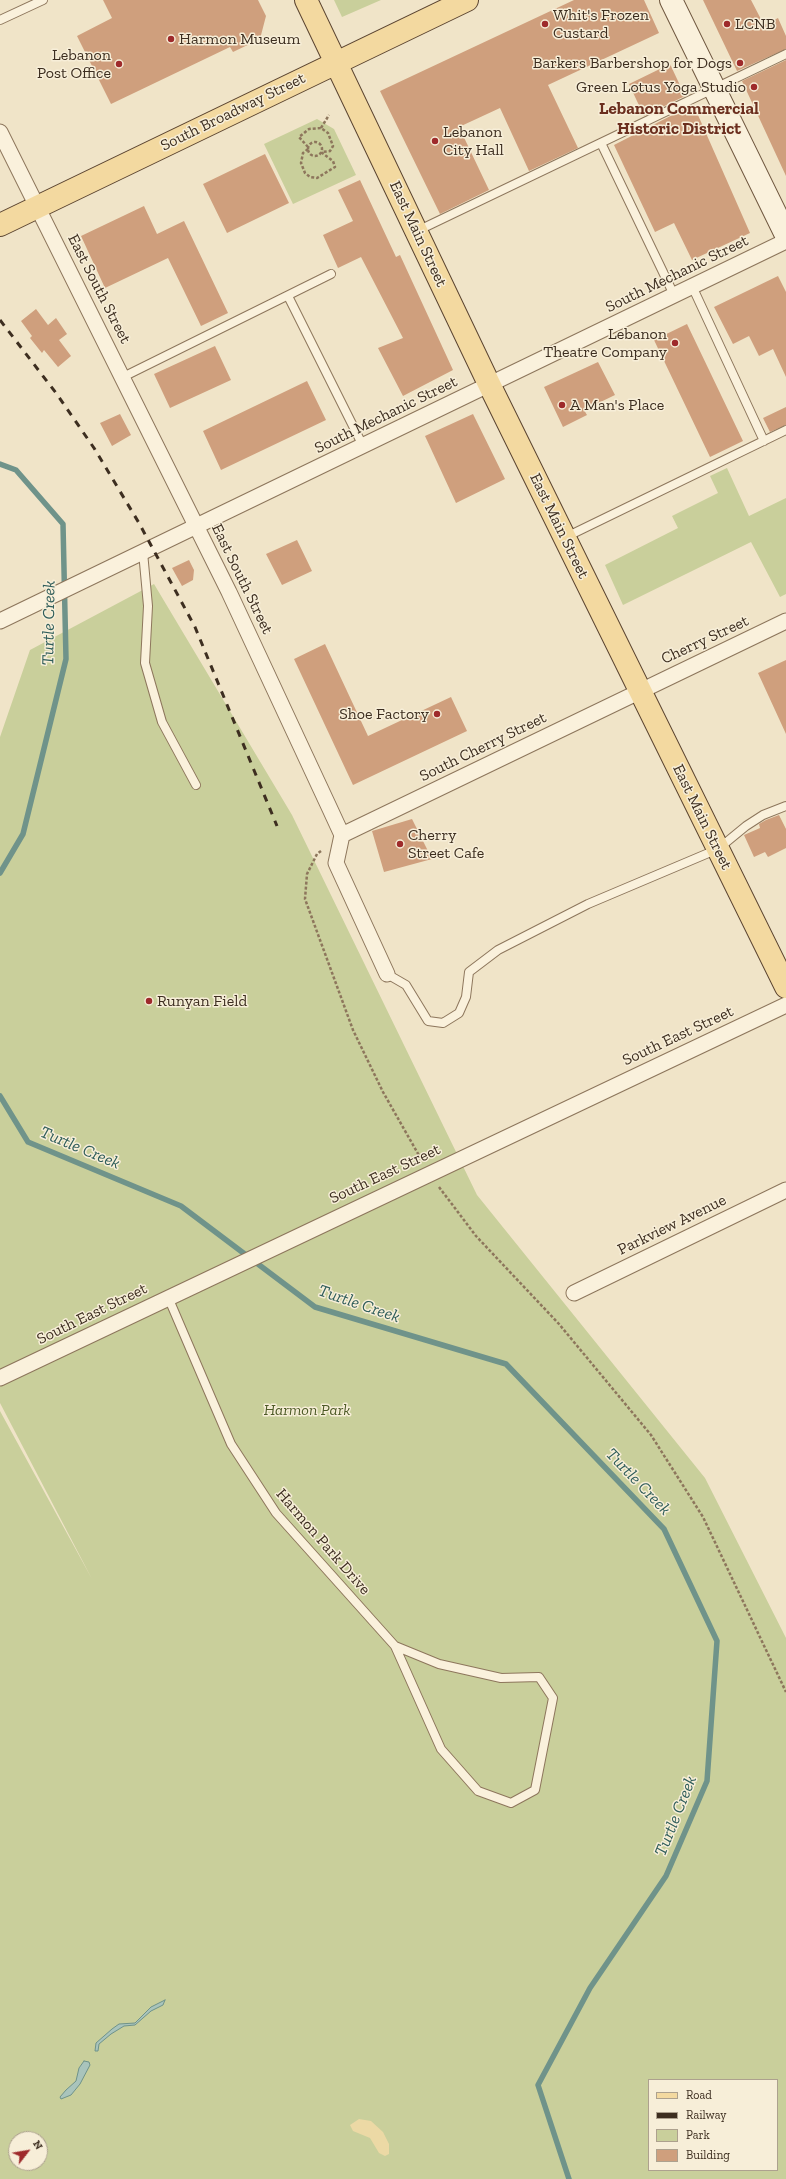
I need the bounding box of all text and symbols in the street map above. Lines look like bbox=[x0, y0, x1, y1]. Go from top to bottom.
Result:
place label: Whit's Frozen Custard bbox=[553, 5, 649, 43]
place label: LCNB bbox=[735, 14, 776, 34]
marker: Whit's Frozen Custard bbox=[540, 19, 550, 29]
marker: LCNB bbox=[722, 19, 732, 29]
place label: Harmon Museum bbox=[179, 29, 300, 49]
marker: Harmon Museum bbox=[166, 34, 176, 44]
place label: Lebanon Post Office bbox=[37, 45, 111, 83]
place label: Barkers Barbershop for Dogs bbox=[533, 53, 732, 73]
marker: Barkers Barbershop for Dogs bbox=[735, 58, 745, 68]
marker: Lebanon Post Office bbox=[114, 59, 124, 69]
street label: South Broadway Street bbox=[157, 69, 309, 155]
place label: Green Lotus Yoga Studio bbox=[576, 77, 746, 97]
marker: Green Lotus Yoga Studio bbox=[749, 82, 759, 92]
district label: Lebanon Commercial Historic District bbox=[599, 99, 759, 139]
place label: Lebanon City Hall bbox=[443, 122, 504, 160]
marker: Lebanon City Hall bbox=[430, 136, 440, 146]
street label: East Main Street bbox=[385, 178, 451, 290]
street label: East South Street bbox=[63, 231, 135, 347]
street label: South Mechanic Street bbox=[602, 231, 752, 317]
place label: Lebanon Theatre Company bbox=[543, 324, 667, 362]
marker: Lebanon Theatre Company bbox=[670, 338, 680, 348]
street label: South Mechanic Street bbox=[311, 372, 461, 458]
place label: A Man's Place bbox=[570, 395, 664, 415]
marker: A Man's Place bbox=[557, 400, 567, 410]
street label: East Main Street bbox=[525, 470, 593, 582]
street label: East South Street bbox=[207, 521, 277, 637]
water label: Turtle Creek bbox=[38, 580, 60, 666]
street label: Cherry Street bbox=[658, 611, 752, 669]
place label: Shoe Factory bbox=[339, 704, 429, 724]
street label: South Cherry Street bbox=[417, 708, 549, 786]
marker: Shoe Factory bbox=[432, 709, 442, 719]
street label: East Main Street bbox=[668, 761, 736, 873]
place label: Cherry Street Cafe bbox=[408, 825, 484, 863]
marker: Cherry Street Cafe bbox=[395, 839, 405, 849]
place label: Runyan Field bbox=[157, 991, 247, 1011]
marker: Runyan Field bbox=[144, 996, 154, 1006]
street label: South East Street bbox=[620, 1002, 736, 1070]
water label: Turtle Creek bbox=[37, 1122, 123, 1174]
street label: South East Street bbox=[327, 1140, 443, 1208]
street label: Parkview Avenue bbox=[615, 1190, 729, 1260]
street label: South East Street bbox=[34, 1279, 150, 1349]
water label: Turtle Creek bbox=[316, 1281, 402, 1327]
park label: Harmon Park bbox=[264, 1400, 350, 1420]
water label: Turtle Creek bbox=[601, 1444, 675, 1520]
street label: Harmon Park Drive bbox=[272, 1485, 374, 1599]
water label: Turtle Creek bbox=[651, 1773, 701, 1859]
legend bbox=[648, 2079, 778, 2171]
text: Road bbox=[686, 2088, 712, 2102]
text: Railway bbox=[686, 2108, 727, 2122]
text: Park bbox=[686, 2128, 710, 2142]
north arrow bbox=[8, 2131, 48, 2171]
text: N bbox=[30, 2138, 46, 2152]
text: Building bbox=[686, 2148, 730, 2162]

